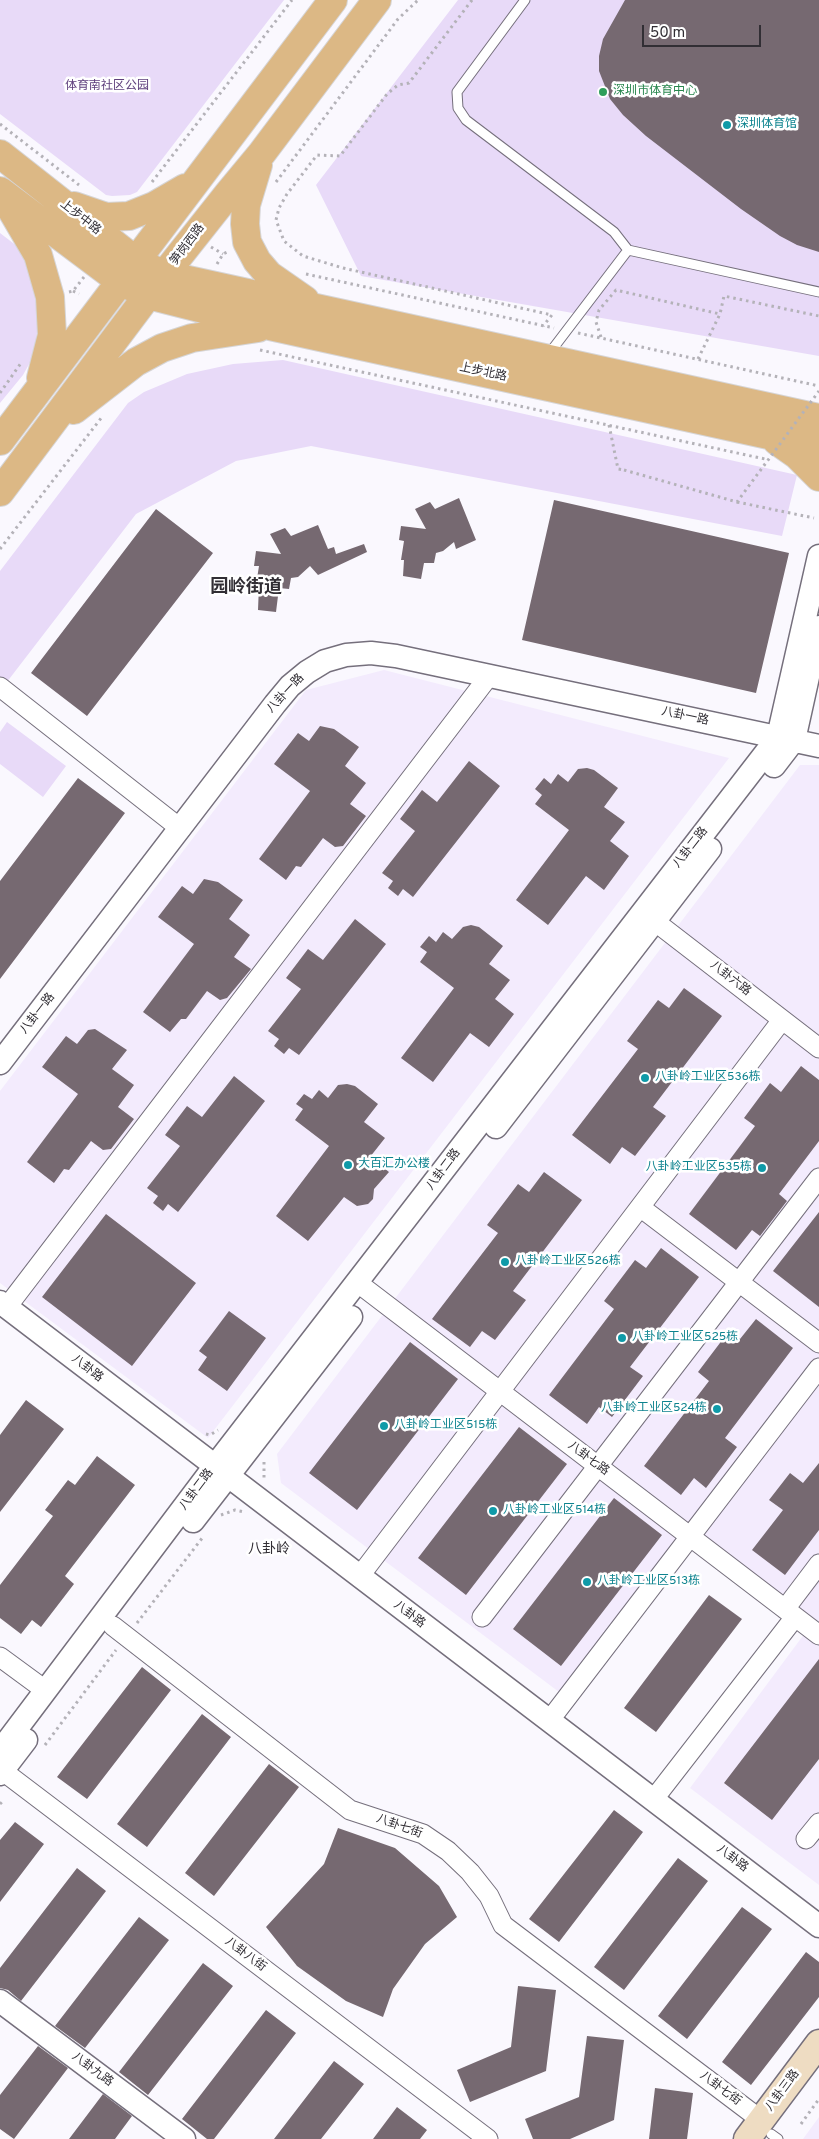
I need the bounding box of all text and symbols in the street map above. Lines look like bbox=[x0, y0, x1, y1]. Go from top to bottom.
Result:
scale bar bbox=[644, 15, 763, 47]
text: 50 m bbox=[650, 24, 685, 43]
park label: 体育南社区公园 bbox=[65, 80, 149, 94]
place label: 深圳市体育中心 bbox=[613, 85, 697, 99]
marker: 深圳市体育中心 bbox=[597, 86, 609, 98]
place label: 深圳体育馆 bbox=[737, 118, 797, 132]
marker: 深圳体育馆 bbox=[721, 119, 733, 131]
street label: 上步中路 bbox=[57, 198, 103, 238]
street label: 笋岗西路 bbox=[168, 221, 208, 269]
street label: 上步北路 bbox=[458, 361, 508, 385]
district label: 园岭街道 bbox=[210, 577, 282, 599]
street label: 八卦一路 bbox=[264, 672, 308, 716]
street label: 八卦一路 bbox=[660, 705, 710, 729]
street label: 八卦二路 bbox=[671, 825, 711, 871]
street label: 八卦六路 bbox=[707, 959, 753, 999]
street label: 八卦一路 bbox=[18, 991, 58, 1037]
place label: 八卦岭工业区536栋 bbox=[655, 1071, 761, 1085]
marker: 八卦岭工业区536栋 bbox=[639, 1072, 651, 1084]
street label: 八卦二路 bbox=[424, 1146, 464, 1194]
place label: 大百汇办公楼 bbox=[358, 1158, 430, 1172]
marker: 大百汇办公楼 bbox=[342, 1159, 354, 1171]
place label: 八卦岭工业区535栋 bbox=[646, 1161, 752, 1175]
marker: 八卦岭工业区535栋 bbox=[756, 1162, 768, 1174]
place label: 八卦岭工业区526栋 bbox=[515, 1255, 621, 1269]
marker: 八卦岭工业区526栋 bbox=[499, 1256, 511, 1268]
place label: 八卦岭工业区525栋 bbox=[632, 1331, 738, 1345]
marker: 八卦岭工业区525栋 bbox=[616, 1332, 628, 1344]
street label: 八卦路 bbox=[68, 1352, 106, 1386]
place label: 八卦岭工业区524栋 bbox=[601, 1402, 707, 1416]
marker: 八卦岭工业区524栋 bbox=[711, 1403, 723, 1415]
place label: 八卦岭工业区515栋 bbox=[394, 1419, 497, 1433]
marker: 八卦岭工业区515栋 bbox=[378, 1420, 390, 1432]
street label: 八卦七路 bbox=[564, 1439, 612, 1479]
street label: 八卦二路 bbox=[177, 1466, 217, 1514]
place label: 八卦岭工业区514栋 bbox=[503, 1504, 606, 1518]
marker: 八卦岭工业区514栋 bbox=[487, 1505, 499, 1517]
district label: 八卦岭 bbox=[248, 1542, 290, 1558]
place label: 八卦岭工业区513栋 bbox=[597, 1575, 700, 1589]
marker: 八卦岭工业区513栋 bbox=[581, 1576, 593, 1588]
street label: 八卦路 bbox=[390, 1598, 428, 1632]
street label: 八卦七街 bbox=[374, 1812, 424, 1842]
street label: 八卦路 bbox=[713, 1842, 751, 1876]
street label: 八卦八街 bbox=[221, 1935, 269, 1975]
street label: 八卦九路 bbox=[68, 2050, 116, 2090]
street label: 八卦三路 bbox=[763, 2067, 803, 2115]
street label: 八卦七街 bbox=[696, 2069, 744, 2109]

